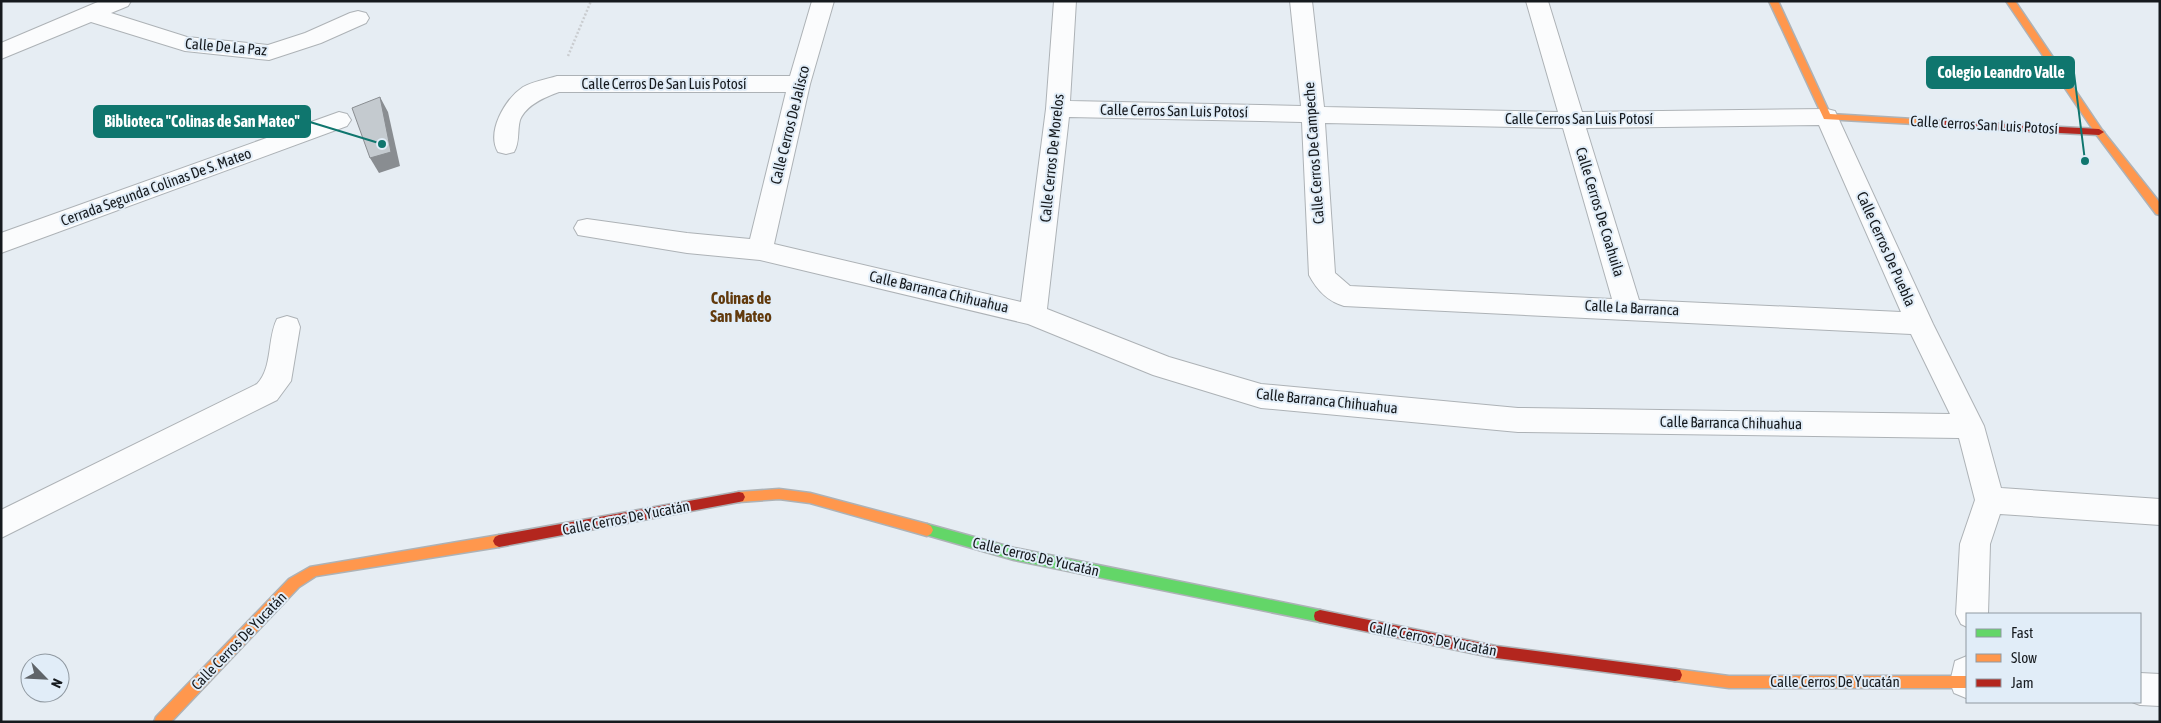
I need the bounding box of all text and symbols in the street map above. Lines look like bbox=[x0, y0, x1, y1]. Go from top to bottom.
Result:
street label: Calle De La Paz bbox=[184, 34, 268, 59]
callout: Colegio Leandro Valle bbox=[1927, 57, 2074, 88]
text: Colegio Leandro Valle bbox=[1937, 63, 2065, 81]
street label: Calle Cerros De Jalisco bbox=[767, 64, 812, 186]
street label: Calle Cerros De San Luis Potosí bbox=[581, 75, 747, 92]
street label: Calle Cerros De Campeche bbox=[1300, 81, 1327, 225]
street label: Calle Cerros De Morelos bbox=[1036, 93, 1067, 223]
street label: Calle Cerros San Luis Potosí bbox=[1100, 101, 1249, 120]
callout: Biblioteca "Colinas de San Mateo" bbox=[94, 106, 310, 137]
street label: Calle Cerros San Luis Potosí bbox=[1505, 110, 1653, 127]
text: Biblioteca "Colinas de San Mateo" bbox=[104, 112, 300, 130]
street label: Calle Cerros San Luis Potosí bbox=[1910, 112, 2059, 137]
street label: Cerrada Segunda Colinas De S. Mateo bbox=[58, 144, 253, 229]
street label: Calle Cerros De Coahuila bbox=[1573, 145, 1628, 279]
street label: Calle Cerros De Puebla bbox=[1853, 189, 1919, 309]
street label: Calle Barranca Chihuahua bbox=[868, 267, 1010, 316]
district label: Colinas de San Mateo bbox=[710, 289, 772, 325]
street label: Calle La Barranca bbox=[1584, 297, 1680, 318]
street label: Calle Barranca Chihuahua bbox=[1255, 385, 1399, 416]
street label: Calle Barranca Chihuahua bbox=[1660, 413, 1802, 432]
street label: Calle Cerros De Yucatán bbox=[561, 497, 691, 538]
street label: Calle Cerros De Yucatán bbox=[971, 534, 1101, 579]
street label: Calle Cerros De Yucatán bbox=[188, 588, 290, 693]
legend bbox=[1966, 613, 2141, 703]
street label: Calle Cerros De Yucatán bbox=[1368, 618, 1498, 659]
text: Fast bbox=[2011, 624, 2033, 641]
text: Slow bbox=[2011, 649, 2037, 666]
north arrow bbox=[20, 653, 70, 703]
street label: Calle Cerros De Yucatán bbox=[1770, 673, 1900, 690]
text: Jam bbox=[2011, 674, 2034, 691]
text: N bbox=[48, 676, 66, 690]

